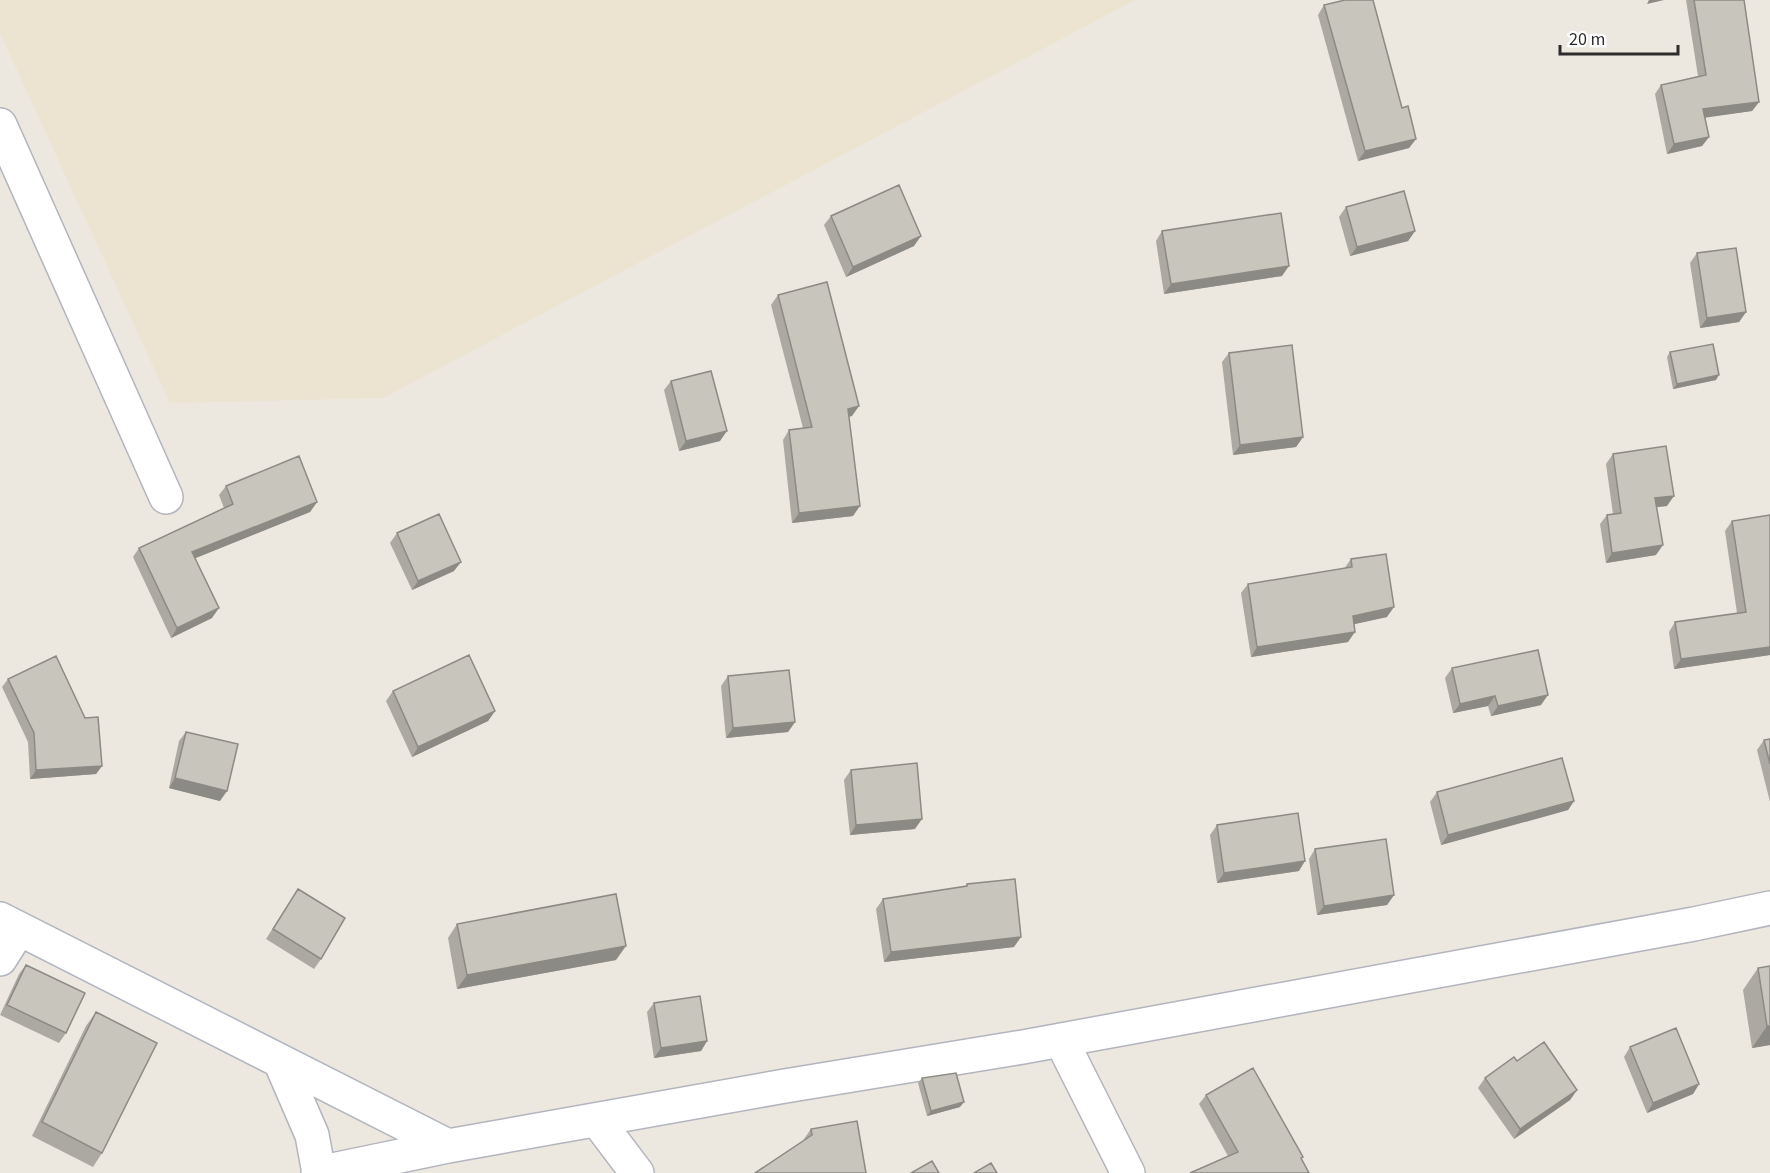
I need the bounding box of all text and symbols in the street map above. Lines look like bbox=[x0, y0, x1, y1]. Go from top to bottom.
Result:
scale bar bbox=[1560, 18, 1678, 56]
text: 20 m bbox=[1569, 27, 1605, 52]

